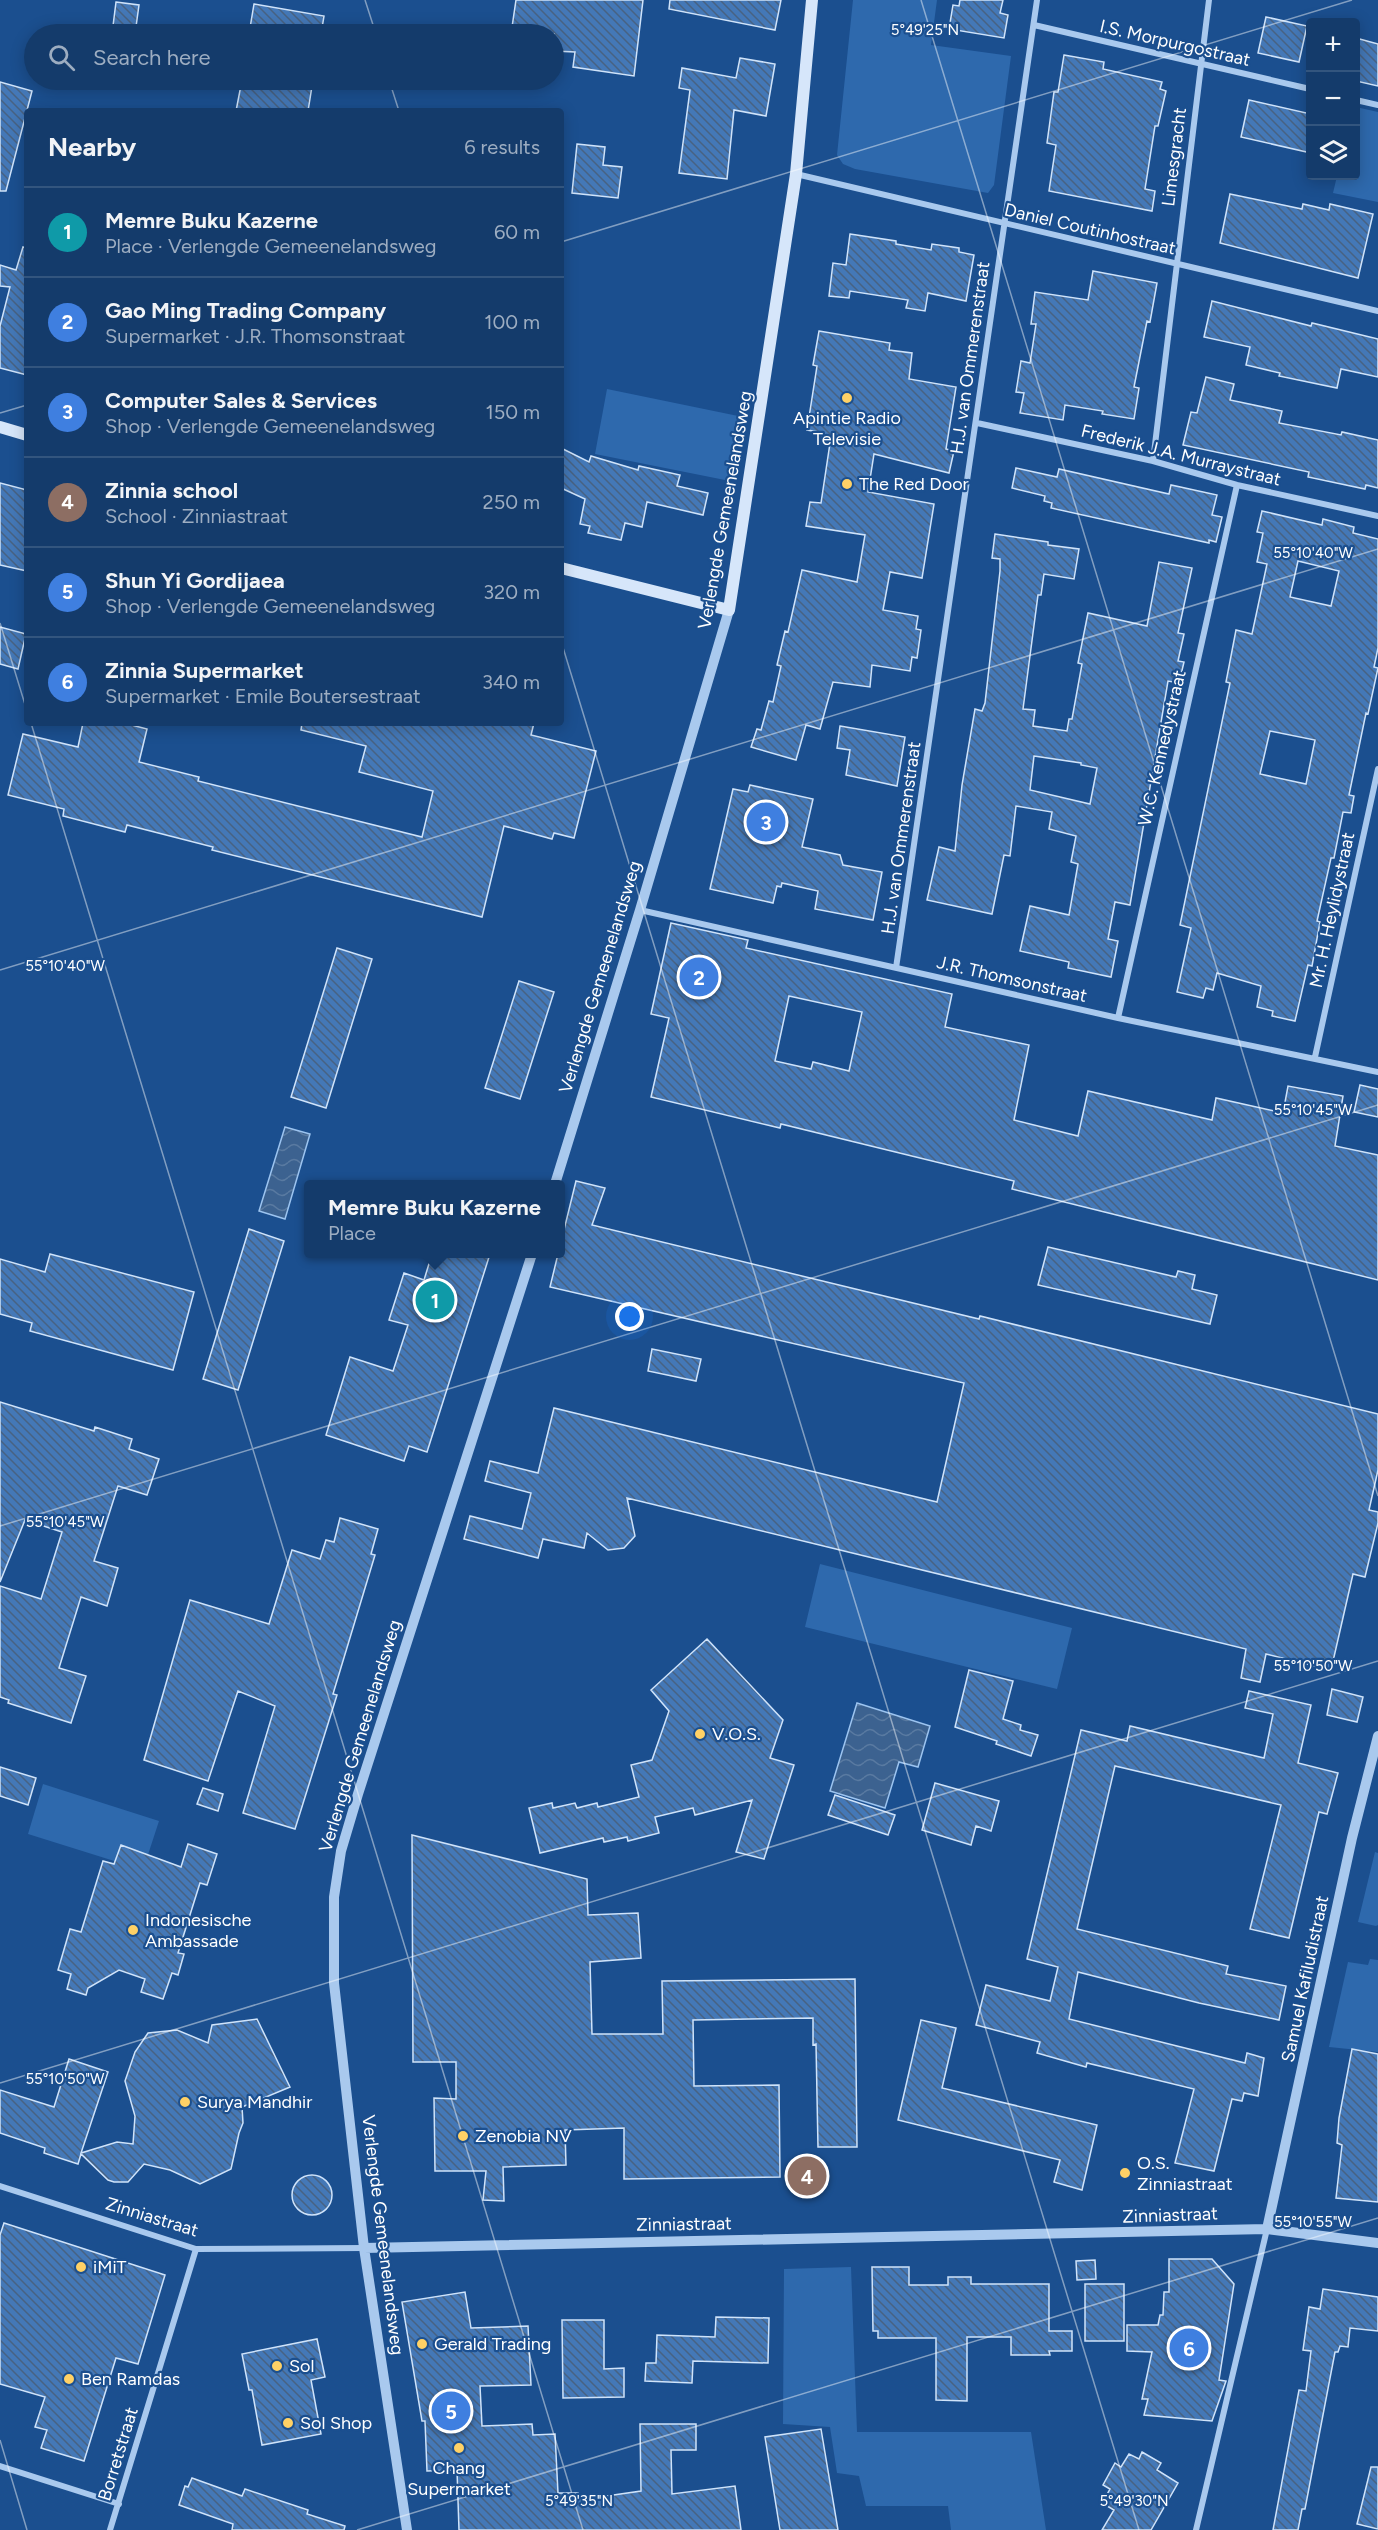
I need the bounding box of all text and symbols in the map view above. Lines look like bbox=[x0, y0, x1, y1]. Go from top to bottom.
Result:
street label: I.S. Morpurgostraat bbox=[1098, 15, 1253, 71]
map controls bbox=[1306, 18, 1360, 180]
button: + bbox=[1306, 18, 1360, 72]
text: 5°49'25"N bbox=[891, 21, 959, 39]
search box bbox=[24, 24, 564, 90]
icon: search bbox=[45, 41, 78, 74]
text: Search here bbox=[93, 44, 211, 71]
button: − bbox=[1306, 72, 1360, 126]
street label: Limesgracht bbox=[1157, 106, 1191, 208]
button: layers bbox=[1306, 126, 1360, 180]
text: Nearby bbox=[48, 131, 136, 163]
text: 6 results bbox=[464, 135, 540, 159]
street label: Daniel Coutinhostraat bbox=[1002, 199, 1178, 259]
text: Memre Buku Kazerne bbox=[105, 207, 318, 234]
text: 1 bbox=[63, 220, 72, 244]
text: 60 m bbox=[494, 220, 540, 244]
text: Place · Verlengde Gemeenelandsweg bbox=[105, 234, 436, 258]
street label: H.J. van Ommerenstraat bbox=[946, 260, 994, 456]
text: Gao Ming Trading Company bbox=[105, 297, 386, 324]
text: 2 bbox=[62, 310, 73, 334]
text: 100 m bbox=[484, 310, 540, 334]
text: Supermarket · J.R. Thomsonstraat bbox=[105, 324, 405, 348]
text: Computer Sales & Services bbox=[105, 387, 377, 414]
street label: Verlengde Gemeenelandsweg bbox=[693, 389, 757, 631]
marker: Apintie Radio Televisie bbox=[840, 391, 854, 405]
text: 3 bbox=[62, 400, 73, 424]
text: 150 m bbox=[485, 400, 540, 424]
place label: Apintie Radio Televisie bbox=[793, 407, 901, 450]
text: Shop · Verlengde Gemeenelandsweg bbox=[105, 414, 435, 438]
street label: Frederik J.A. Murraystraat bbox=[1079, 420, 1283, 491]
place label: The Red Door bbox=[859, 473, 969, 495]
text: Zinnia school bbox=[105, 477, 238, 504]
marker: The Red Door bbox=[840, 477, 854, 491]
text: 4 bbox=[61, 490, 74, 514]
text: 250 m bbox=[483, 490, 540, 514]
text: School · Zinniastraat bbox=[105, 504, 288, 528]
text: 55°10'40"W bbox=[1273, 544, 1353, 562]
text: Shun Yi Gordijaea bbox=[105, 567, 285, 594]
text: 5 bbox=[62, 580, 73, 604]
text: 320 m bbox=[483, 580, 540, 604]
text: Shop · Verlengde Gemeenelandsweg bbox=[105, 594, 435, 618]
text: Zinnia Supermarket bbox=[105, 657, 304, 684]
street label: W.C. Kennedystraat bbox=[1133, 668, 1191, 828]
text: 6 bbox=[62, 670, 73, 694]
text: 340 m bbox=[482, 670, 540, 694]
text: Supermarket · Emile Boutersestraat bbox=[105, 684, 421, 708]
street label: H.J. van Ommerenstraat bbox=[877, 740, 925, 936]
pin: 3 bbox=[746, 800, 786, 844]
street label: Mr. H. Heylidystraat bbox=[1305, 830, 1359, 990]
street label: Verlengde Gemeenelandsweg bbox=[554, 858, 646, 1096]
street label: J.R. Thomsonstraat bbox=[935, 951, 1089, 1007]
pin: 2 bbox=[680, 954, 718, 1000]
text: 55°10'40"W bbox=[25, 957, 105, 975]
text: 55°10'45"W bbox=[1274, 1101, 1353, 1119]
popup bbox=[304, 1180, 565, 1258]
text: Memre Buku Kazerne bbox=[328, 1194, 541, 1221]
text: Place bbox=[328, 1221, 376, 1245]
pin: 1 bbox=[416, 1278, 454, 1322]
your location bbox=[615, 1302, 644, 1331]
text: 55°10'45"W bbox=[26, 1513, 105, 1531]
street label: Verlengde Gemeenelandsweg bbox=[314, 1617, 406, 1855]
text: 55°10'50"W bbox=[1273, 1657, 1353, 1675]
place label: V.O.S. bbox=[712, 1723, 761, 1745]
marker: V.O.S. bbox=[693, 1727, 707, 1741]
street label: Samuel Kafiludistraat bbox=[1277, 1893, 1333, 2064]
place label: Indonesische Ambassade bbox=[145, 1909, 252, 1952]
marker: Indonesische Ambassade bbox=[126, 1923, 140, 1937]
text: 55°10'50"W bbox=[25, 2070, 105, 2088]
place label: Surya Mandhir bbox=[197, 2091, 312, 2113]
marker: Surya Mandhir bbox=[178, 2095, 192, 2109]
street label: Verlengde Gemeenelandsweg bbox=[357, 2114, 409, 2356]
place label: Zenobia NV bbox=[475, 2125, 572, 2147]
marker: Zenobia NV bbox=[456, 2129, 470, 2143]
place label: O.S. Zinniastraat bbox=[1137, 2152, 1233, 2195]
pin: 4 bbox=[788, 2154, 826, 2198]
marker: O.S. Zinniastraat bbox=[1118, 2166, 1132, 2180]
street label: Zinniastraat bbox=[103, 2193, 201, 2242]
street label: Zinniastraat bbox=[1122, 2202, 1218, 2228]
street label: Zinniastraat bbox=[636, 2212, 732, 2236]
text: 55°10'55"W bbox=[1274, 2213, 1353, 2231]
place label: iMiT bbox=[93, 2256, 127, 2278]
marker: iMiT bbox=[74, 2260, 88, 2274]
pin: 6 bbox=[1170, 2326, 1208, 2370]
place label: Gerald Trading bbox=[434, 2333, 551, 2355]
marker: Gerald Trading bbox=[415, 2337, 429, 2351]
place label: Sol bbox=[289, 2355, 314, 2377]
marker: Sol bbox=[270, 2359, 284, 2373]
place label: Ben Ramdas bbox=[81, 2368, 180, 2390]
marker: Ben Ramdas bbox=[62, 2372, 76, 2386]
pin: 5 bbox=[432, 2388, 470, 2434]
street label: Borretstraat bbox=[93, 2404, 143, 2503]
place label: Sol Shop bbox=[300, 2412, 372, 2434]
marker: Sol Shop bbox=[281, 2416, 295, 2430]
marker: Chang Supermarket bbox=[452, 2441, 466, 2455]
place label: Chang Supermarket bbox=[407, 2457, 511, 2500]
text: 5°49'35"N bbox=[545, 2492, 613, 2510]
text: 5°49'30"N bbox=[1099, 2492, 1169, 2510]

